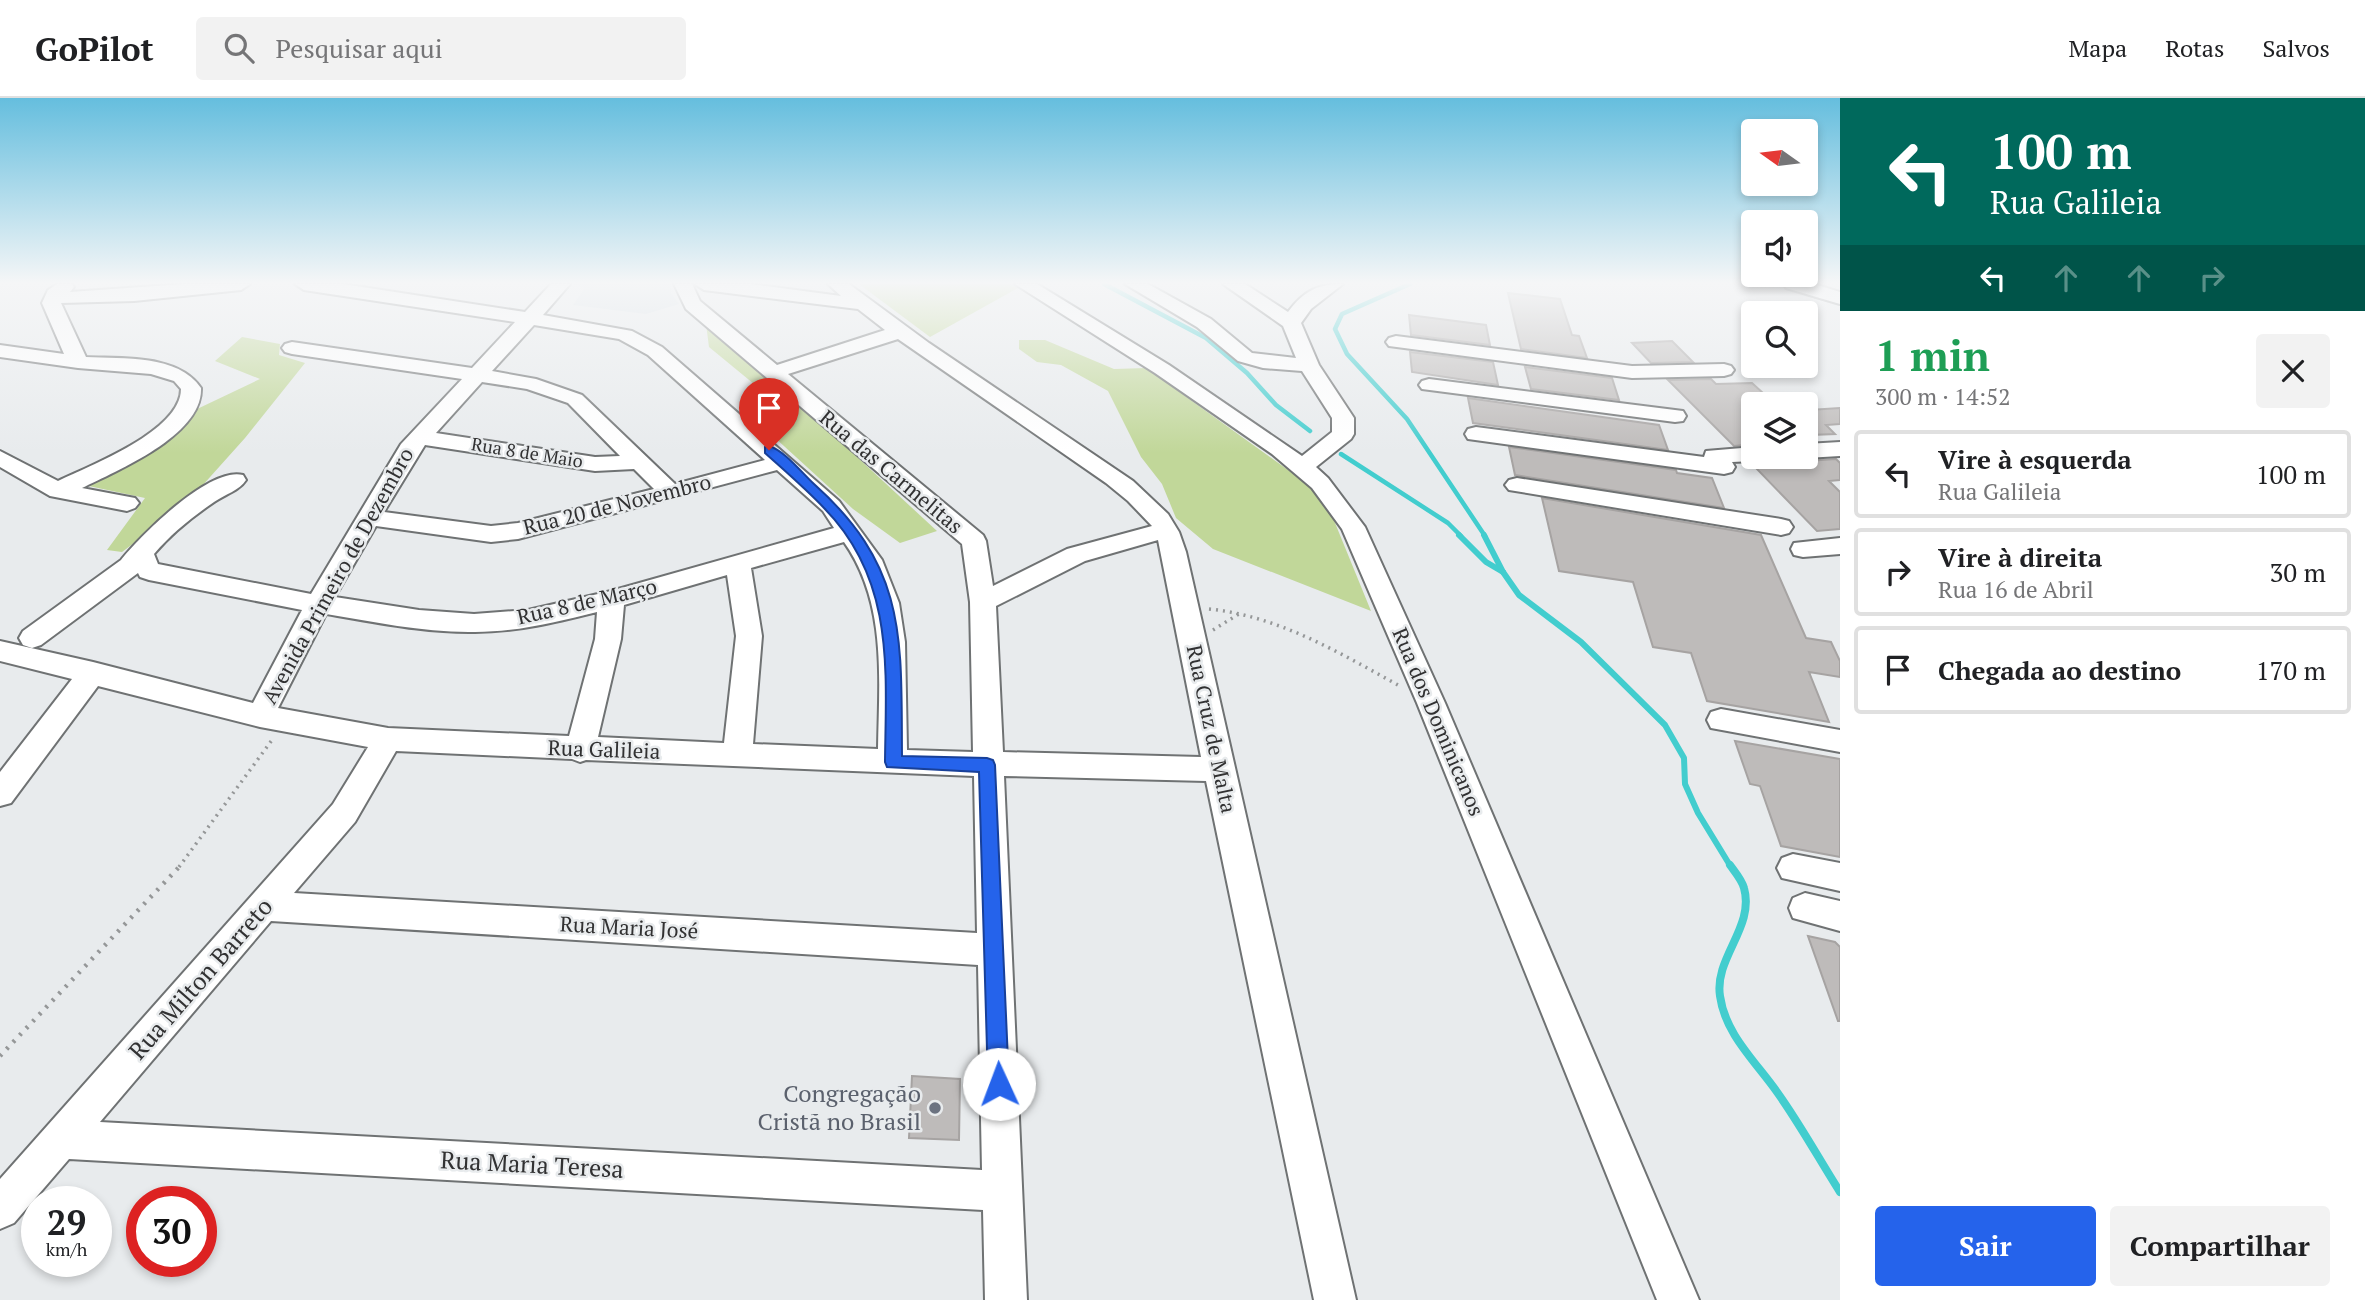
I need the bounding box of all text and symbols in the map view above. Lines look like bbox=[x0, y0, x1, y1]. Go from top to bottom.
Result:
search box bbox=[196, 17, 686, 80]
text: GoPilot bbox=[35, 27, 154, 70]
icon: search bbox=[220, 29, 258, 67]
text: Pesquisar aqui bbox=[276, 31, 442, 65]
text: Mapa bbox=[2068, 32, 2127, 64]
text: Rotas bbox=[2165, 32, 2224, 64]
text: Salvos bbox=[2262, 32, 2330, 64]
text: 100 m bbox=[1990, 118, 2132, 183]
north arrow bbox=[1741, 119, 1818, 196]
map controls bbox=[1741, 119, 1818, 469]
icon: left bbox=[1875, 126, 1966, 217]
text: Rua Galileia bbox=[1990, 181, 2162, 223]
button: sound bbox=[1741, 210, 1818, 287]
icon: left bbox=[1974, 259, 2012, 297]
icon: ahead bbox=[2047, 259, 2085, 297]
icon: ahead bbox=[2120, 259, 2158, 297]
icon: right bbox=[2193, 259, 2231, 297]
button: search bbox=[1741, 301, 1818, 378]
text: 1 min bbox=[1875, 327, 1990, 383]
button: close bbox=[2256, 334, 2330, 408]
pin bbox=[739, 378, 799, 450]
text: 300 m · 14:52 bbox=[1875, 381, 2010, 412]
icon: arrive bbox=[750, 389, 788, 427]
button: layers bbox=[1741, 392, 1818, 469]
street label: Rua das Carmelitas bbox=[814, 403, 969, 539]
street label: Rua 8 de Maio bbox=[470, 431, 585, 473]
street label: Avenida Primeiro de Dezembro bbox=[255, 442, 419, 709]
text: Vire à esquerda bbox=[1938, 442, 2132, 476]
icon: left bbox=[1879, 455, 1917, 493]
text: 100 m bbox=[2256, 457, 2326, 491]
street label: Rua 20 de Novembro bbox=[520, 467, 714, 541]
text: Rua Galileia bbox=[1938, 476, 2061, 507]
text: Vire à direita bbox=[1938, 540, 2102, 574]
icon: right bbox=[1879, 553, 1917, 591]
text: 30 m bbox=[2270, 555, 2326, 589]
street label: Rua 8 de Março bbox=[514, 571, 659, 631]
text: Rua 16 de Abril bbox=[1938, 574, 2094, 605]
street label: Rua dos Dominicanos bbox=[1387, 623, 1491, 820]
street label: Rua Cruz de Malta bbox=[1181, 642, 1244, 816]
icon: arrive bbox=[1879, 651, 1917, 689]
text: Chegada ao destino bbox=[1938, 653, 2181, 687]
text: 170 m bbox=[2256, 653, 2326, 687]
street label: Rua Galileia bbox=[547, 733, 661, 765]
street label: Rua Milton Barreto bbox=[121, 891, 279, 1066]
street label: Rua Maria José bbox=[559, 909, 699, 945]
position arrow bbox=[962, 1047, 1036, 1121]
place label: Congregação Cristã no Brasil bbox=[758, 1077, 921, 1137]
marker: Congregação Cristã no Brasil bbox=[927, 1100, 943, 1116]
street label: Rua Maria Teresa bbox=[440, 1143, 625, 1185]
speed limit sign: 30 bbox=[126, 1186, 217, 1277]
text: 29 bbox=[47, 1199, 86, 1245]
button: Sair bbox=[1875, 1206, 2096, 1286]
button: Compartilhar bbox=[2110, 1206, 2330, 1286]
text: km/h bbox=[46, 1237, 87, 1261]

